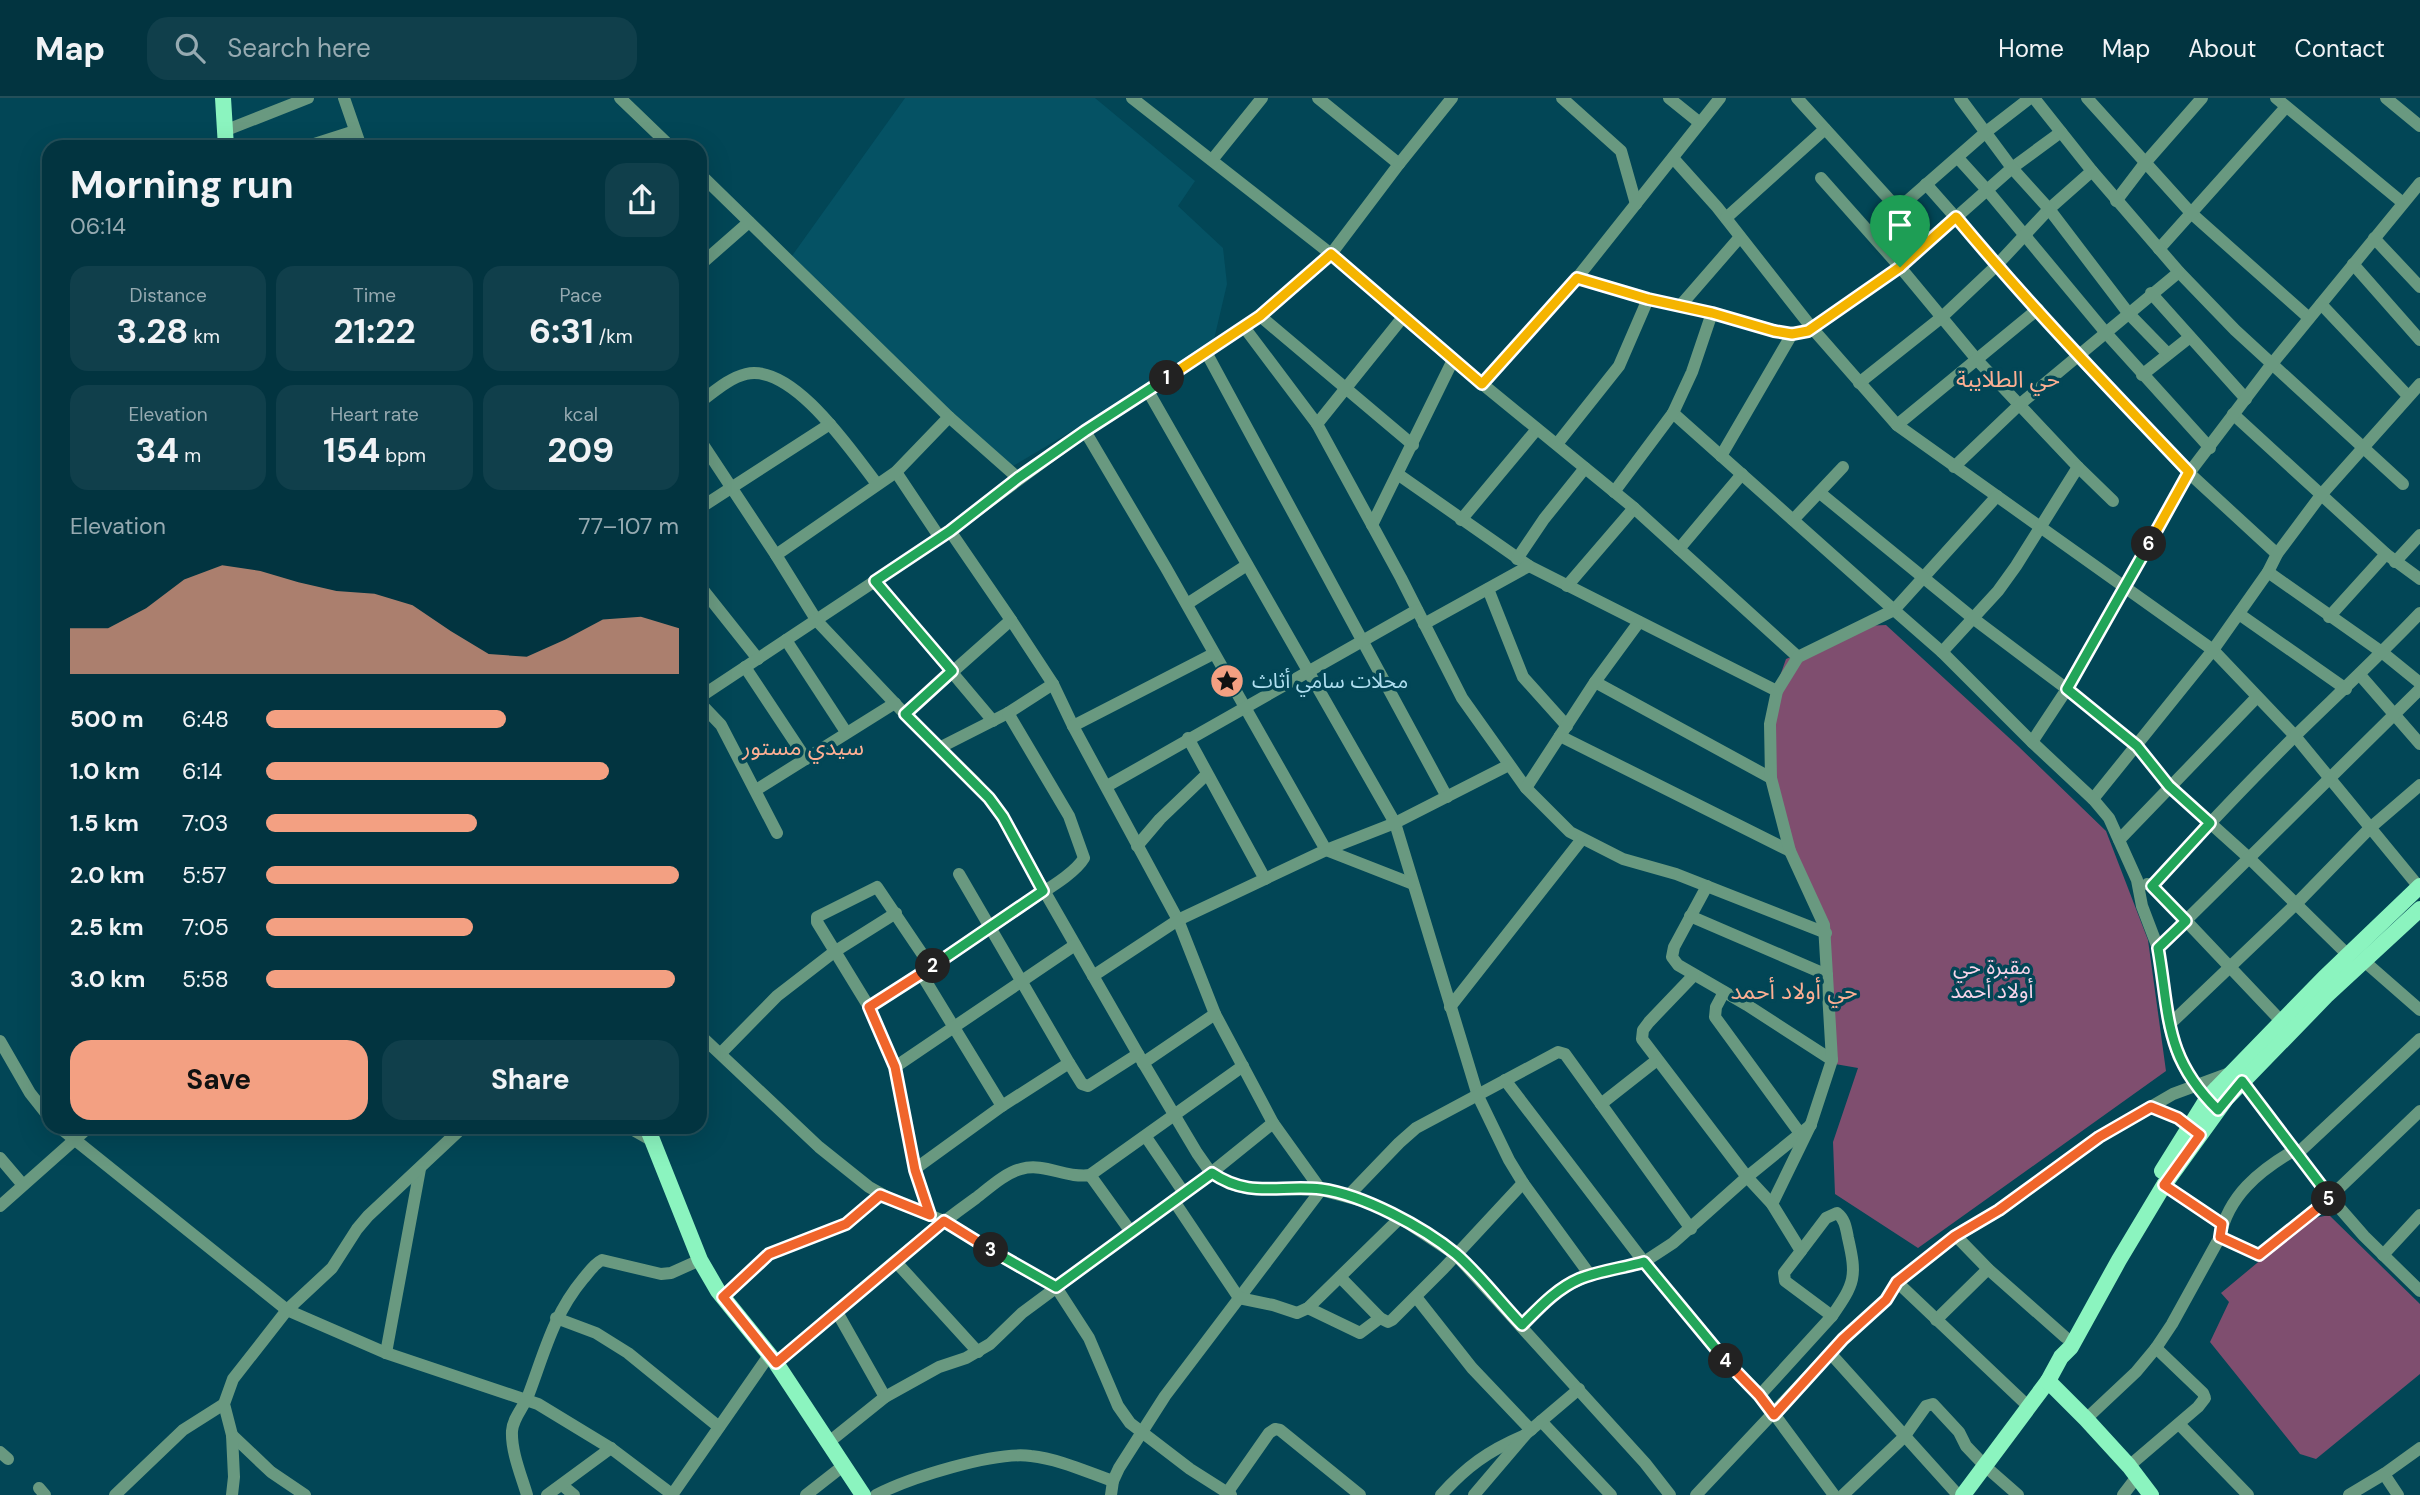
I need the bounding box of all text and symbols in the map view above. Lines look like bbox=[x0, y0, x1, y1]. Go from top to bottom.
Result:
search box bbox=[147, 17, 637, 80]
text: Map bbox=[35, 27, 105, 70]
icon: search bbox=[171, 29, 209, 67]
text: Search here bbox=[227, 31, 371, 65]
text: Home bbox=[1998, 33, 2064, 64]
text: Map bbox=[2102, 33, 2150, 64]
text: About bbox=[2188, 33, 2257, 64]
text: Contact bbox=[2295, 33, 2385, 64]
text: Morning run bbox=[70, 160, 294, 210]
button: share bbox=[605, 163, 679, 237]
pin bbox=[1870, 195, 1930, 267]
icon: arrive bbox=[1881, 206, 1919, 244]
text: 06:14 bbox=[70, 211, 126, 241]
text: Distance bbox=[130, 283, 207, 308]
text: Time bbox=[353, 283, 396, 308]
text: Pace bbox=[560, 283, 602, 308]
text: 3.28 bbox=[116, 308, 188, 354]
text: 21:22 bbox=[333, 308, 416, 354]
text: 6:31 bbox=[529, 308, 594, 354]
text: km bbox=[188, 324, 220, 349]
text: /km bbox=[594, 324, 633, 349]
pin: 1 bbox=[1150, 360, 1184, 396]
district label: حي الطلايبة bbox=[1956, 364, 2060, 396]
text: 1 bbox=[1163, 365, 1170, 390]
text: Elevation bbox=[129, 402, 208, 427]
text: Heart rate bbox=[330, 402, 419, 427]
text: kcal bbox=[564, 402, 598, 427]
text: 34 bbox=[135, 427, 179, 473]
text: 154 bbox=[323, 427, 380, 473]
text: 209 bbox=[547, 427, 614, 473]
text: m bbox=[179, 443, 201, 468]
text: bpm bbox=[380, 443, 426, 468]
text: Elevation bbox=[70, 511, 166, 541]
text: 77–107 m bbox=[578, 511, 679, 541]
pin: 6 bbox=[2132, 526, 2166, 562]
text: 6 bbox=[2142, 531, 2155, 556]
place icon: محلات سامي أثاث bbox=[1208, 662, 1246, 700]
place label: محلات سامي أثاث bbox=[1252, 667, 1408, 697]
text: 500 m bbox=[70, 704, 144, 734]
text: 6:48 bbox=[182, 704, 229, 734]
district label: سيدي مستور bbox=[741, 732, 864, 764]
text: 1.0 km bbox=[70, 756, 140, 786]
text: 6:14 bbox=[182, 756, 222, 786]
text: 1.5 km bbox=[70, 808, 139, 838]
text: 7:03 bbox=[182, 808, 228, 838]
text: 2.0 km bbox=[70, 860, 145, 890]
text: 5:57 bbox=[182, 860, 227, 890]
text: 2.5 km bbox=[70, 912, 144, 942]
text: 7:05 bbox=[182, 912, 229, 942]
pin: 2 bbox=[916, 948, 950, 984]
text: 2 bbox=[927, 953, 938, 978]
park label: مقبرة حي أولاد أحمد bbox=[1951, 953, 2033, 1005]
text: 3.0 km bbox=[70, 964, 145, 994]
text: 5:58 bbox=[182, 964, 229, 994]
district label: حي أولاد أحمد bbox=[1730, 976, 1858, 1008]
button: Save bbox=[70, 1040, 368, 1120]
button: Share bbox=[382, 1040, 679, 1120]
pin: 5 bbox=[2312, 1182, 2346, 1216]
text: 5 bbox=[2323, 1186, 2334, 1211]
pin: 3 bbox=[974, 1232, 1009, 1268]
text: 3 bbox=[985, 1237, 996, 1262]
pin: 4 bbox=[1708, 1344, 1744, 1378]
text: 4 bbox=[1719, 1348, 1732, 1373]

